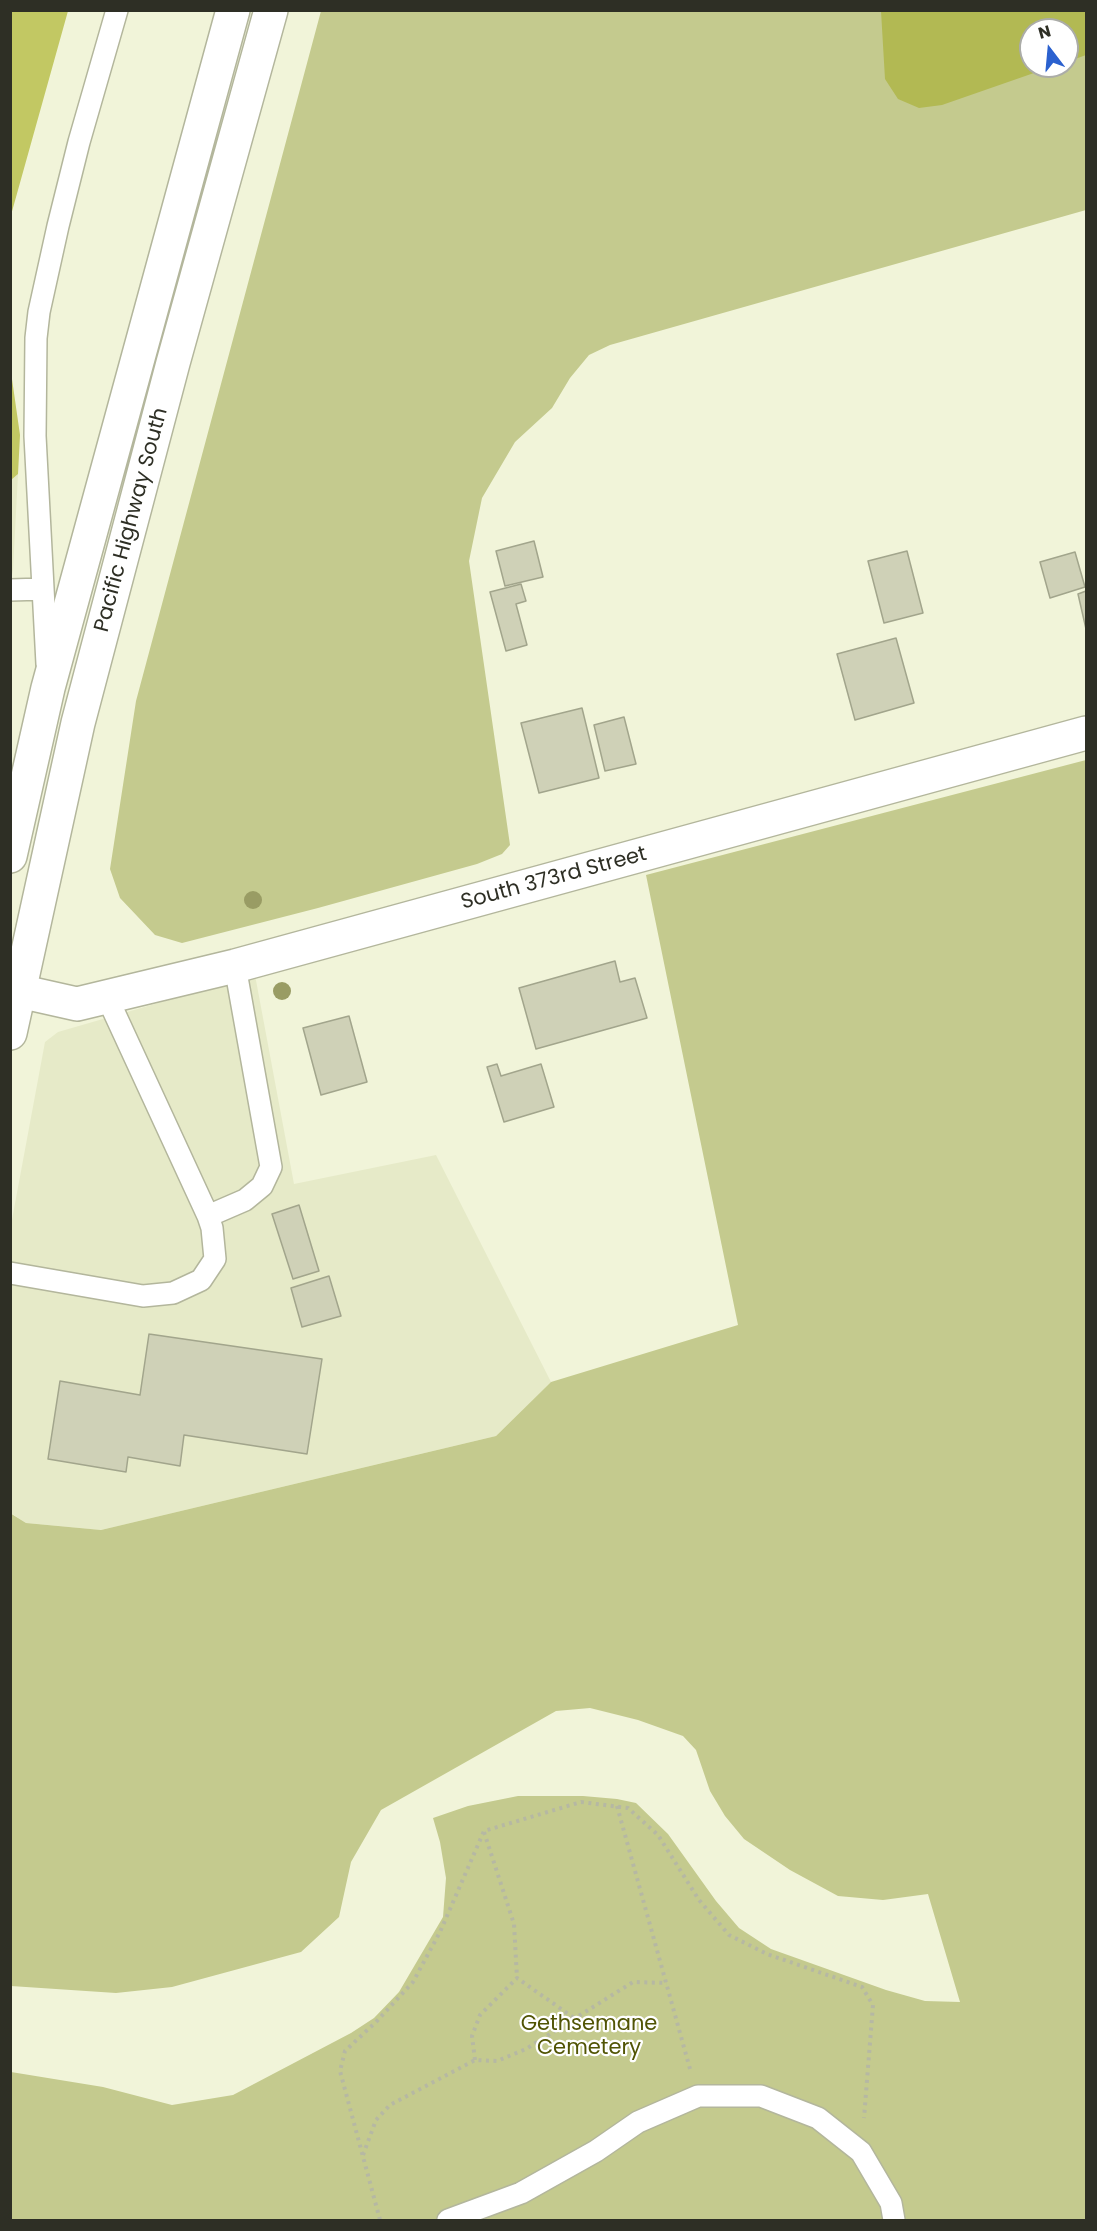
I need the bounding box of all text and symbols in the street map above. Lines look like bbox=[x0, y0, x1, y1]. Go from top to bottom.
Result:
north arrow bbox=[1019, 18, 1079, 78]
text: N bbox=[1035, 19, 1053, 45]
street label: Pacific Highway South bbox=[90, 405, 174, 635]
street label: South 373rd Street bbox=[458, 842, 650, 916]
park label: Gethsemane Cemetery bbox=[521, 2012, 657, 2062]

